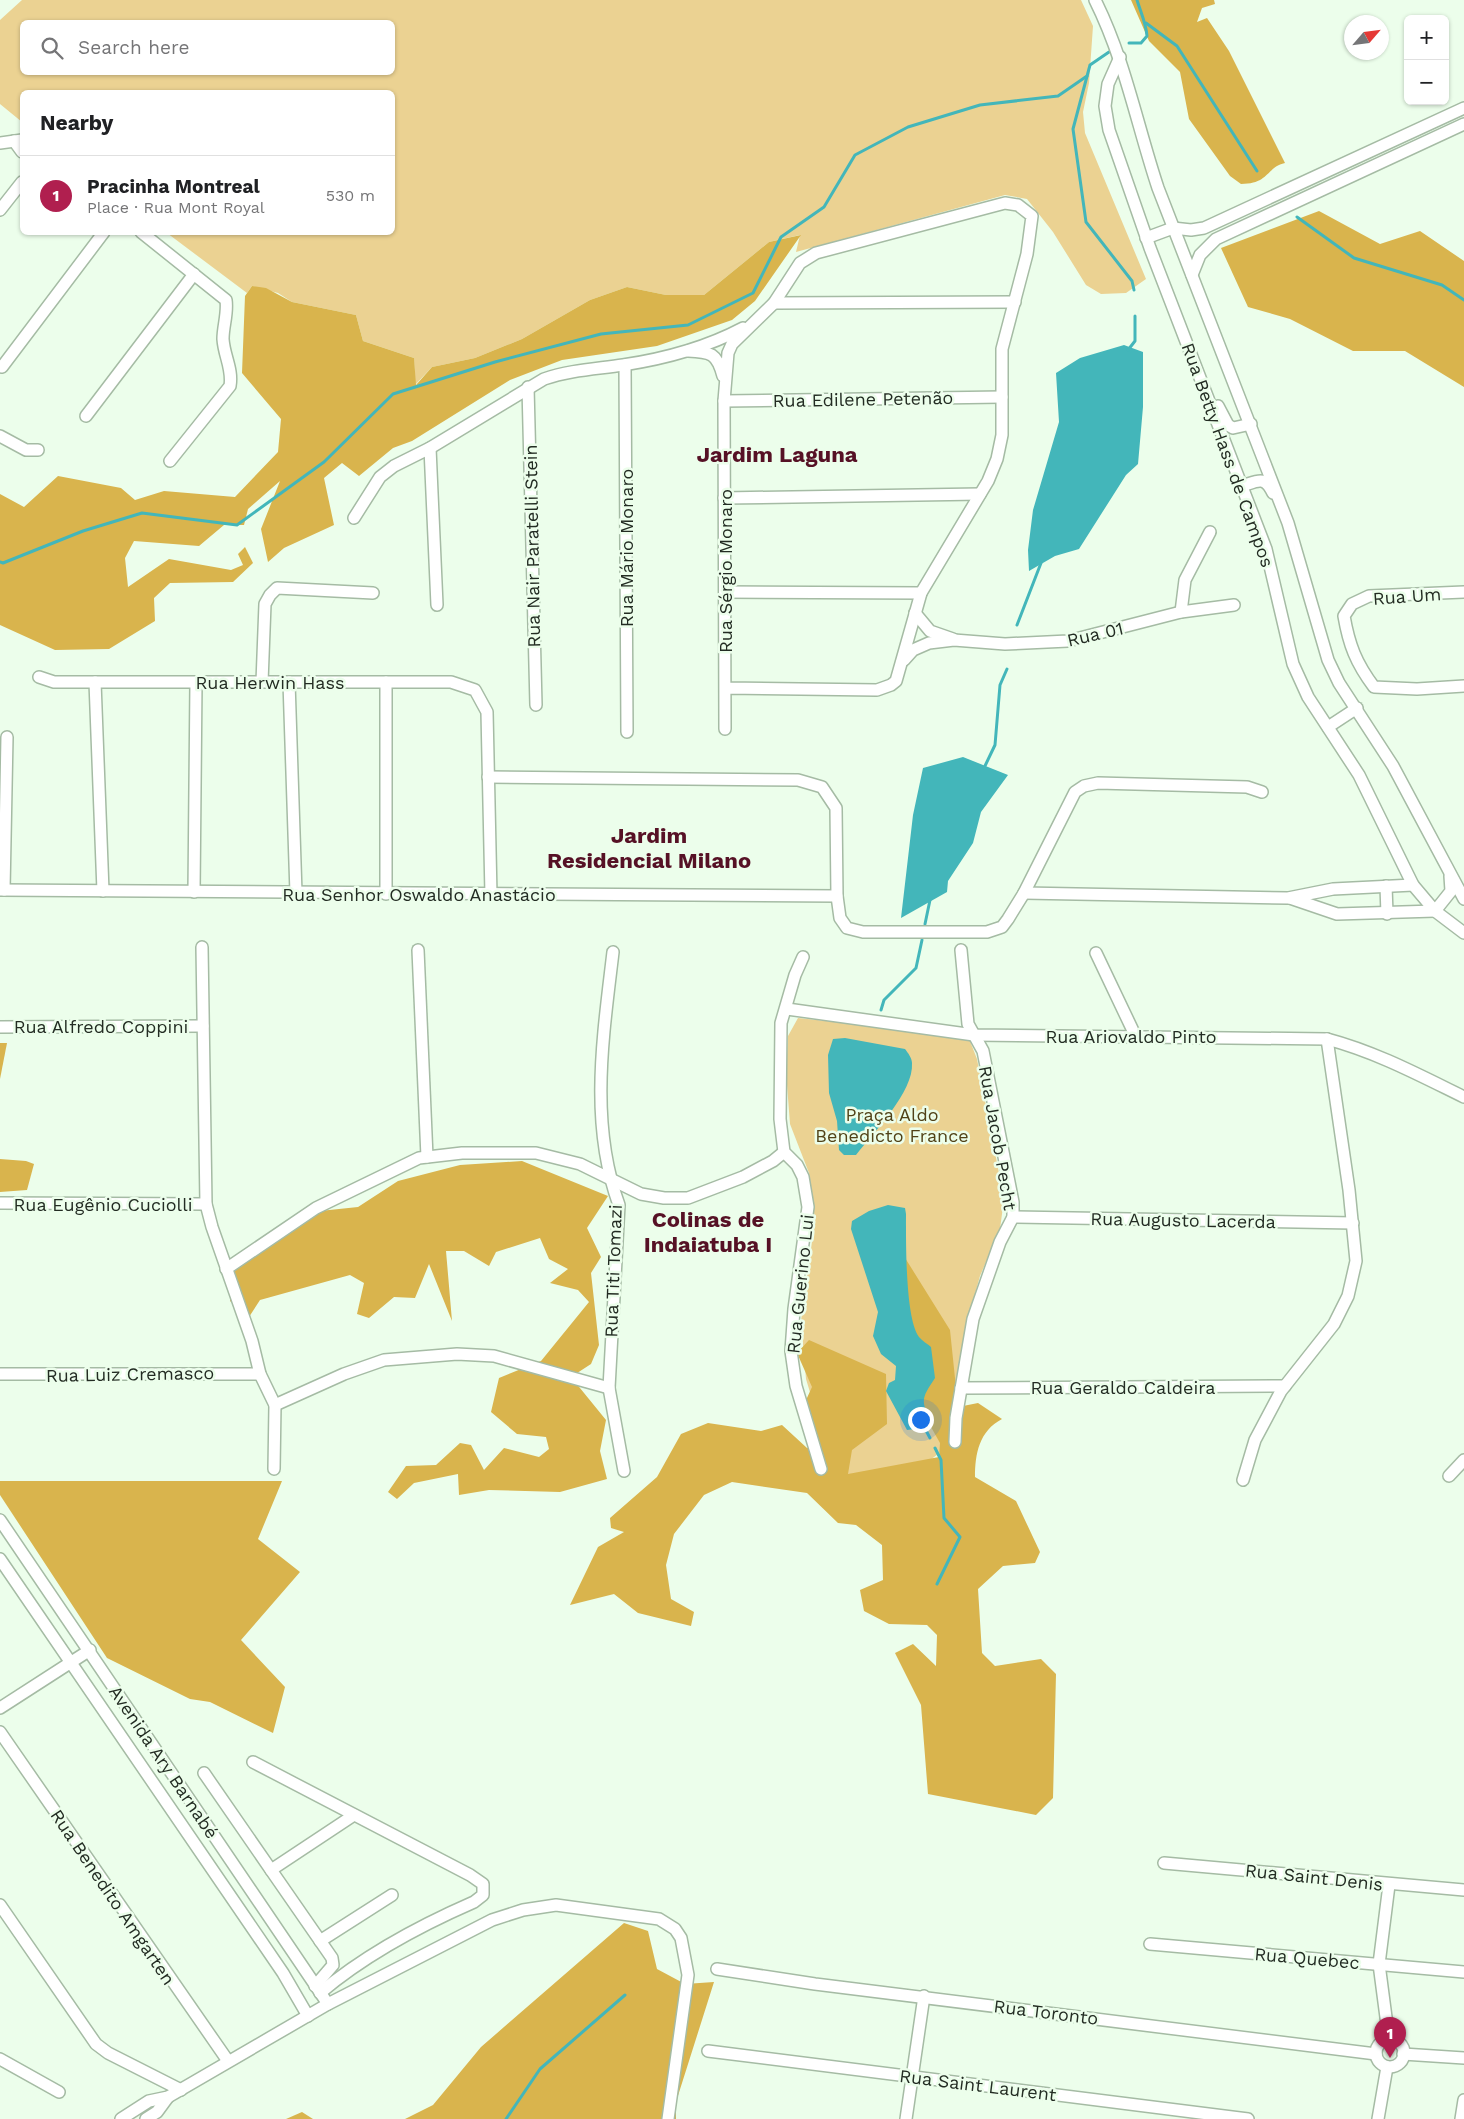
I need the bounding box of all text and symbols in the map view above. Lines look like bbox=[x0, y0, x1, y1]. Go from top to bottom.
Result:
north arrow bbox=[1344, 15, 1389, 60]
map controls bbox=[1404, 15, 1449, 105]
button: + bbox=[1404, 15, 1449, 60]
search box bbox=[20, 20, 395, 75]
icon: search bbox=[38, 34, 66, 62]
text: Search here bbox=[78, 36, 189, 59]
button: − bbox=[1404, 60, 1449, 105]
text: Nearby bbox=[40, 110, 113, 135]
text: Pracinha Montreal bbox=[87, 175, 260, 198]
text: 1 bbox=[53, 186, 59, 205]
text: 530 m bbox=[326, 186, 375, 205]
text: Place · Rua Mont Royal bbox=[87, 198, 265, 217]
street label: Rua Betty Hass de Campos bbox=[1178, 340, 1278, 570]
street label: Rua Edilene Petenão bbox=[773, 387, 953, 411]
district label: Jardim Laguna bbox=[696, 442, 858, 467]
street label: Rua Nair Paratelli Stein bbox=[520, 444, 544, 648]
street label: Rua Mário Monaro bbox=[616, 469, 637, 627]
street label: Rua Sérgio Monaro bbox=[715, 489, 736, 653]
street label: Rua Um bbox=[1372, 583, 1442, 609]
street label: Rua 01 bbox=[1065, 617, 1125, 651]
street label: Rua Herwin Hass bbox=[196, 672, 344, 693]
district label: Jardim Residencial Milano bbox=[547, 823, 751, 873]
street label: Rua Senhor Oswaldo Anastácio bbox=[282, 884, 556, 905]
street label: Rua Alfredo Coppini bbox=[14, 1016, 188, 1037]
street label: Rua Ariovaldo Pinto bbox=[1045, 1026, 1217, 1047]
street label: Rua Jacob Pecht bbox=[975, 1064, 1021, 1212]
park label: Praça Aldo Benedicto France bbox=[815, 1104, 969, 1146]
street label: Rua Eugênio Cuciolli bbox=[14, 1194, 192, 1215]
street label: Rua Titi Tomazi bbox=[600, 1204, 626, 1338]
district label: Colinas de Indaiatuba I bbox=[644, 1207, 772, 1257]
street label: Rua Augusto Lacerda bbox=[1090, 1208, 1276, 1232]
street label: Rua Guerino Lui bbox=[782, 1213, 818, 1355]
street label: Rua Luiz Cremasco bbox=[46, 1362, 214, 1386]
street label: Rua Geraldo Caldeira bbox=[1030, 1377, 1216, 1398]
your location bbox=[908, 1407, 934, 1433]
street label: Avenida Ary Barnabé bbox=[105, 1682, 223, 1842]
street label: Rua Benedito Amgarten bbox=[46, 1805, 180, 1989]
street label: Rua Saint Denis bbox=[1244, 1859, 1384, 1895]
street label: Rua Quebec bbox=[1254, 1943, 1360, 1973]
street label: Rua Toronto bbox=[993, 1995, 1099, 2029]
pin: 1 bbox=[1374, 2017, 1406, 2058]
street label: Rua Saint Laurent bbox=[898, 2065, 1058, 2105]

